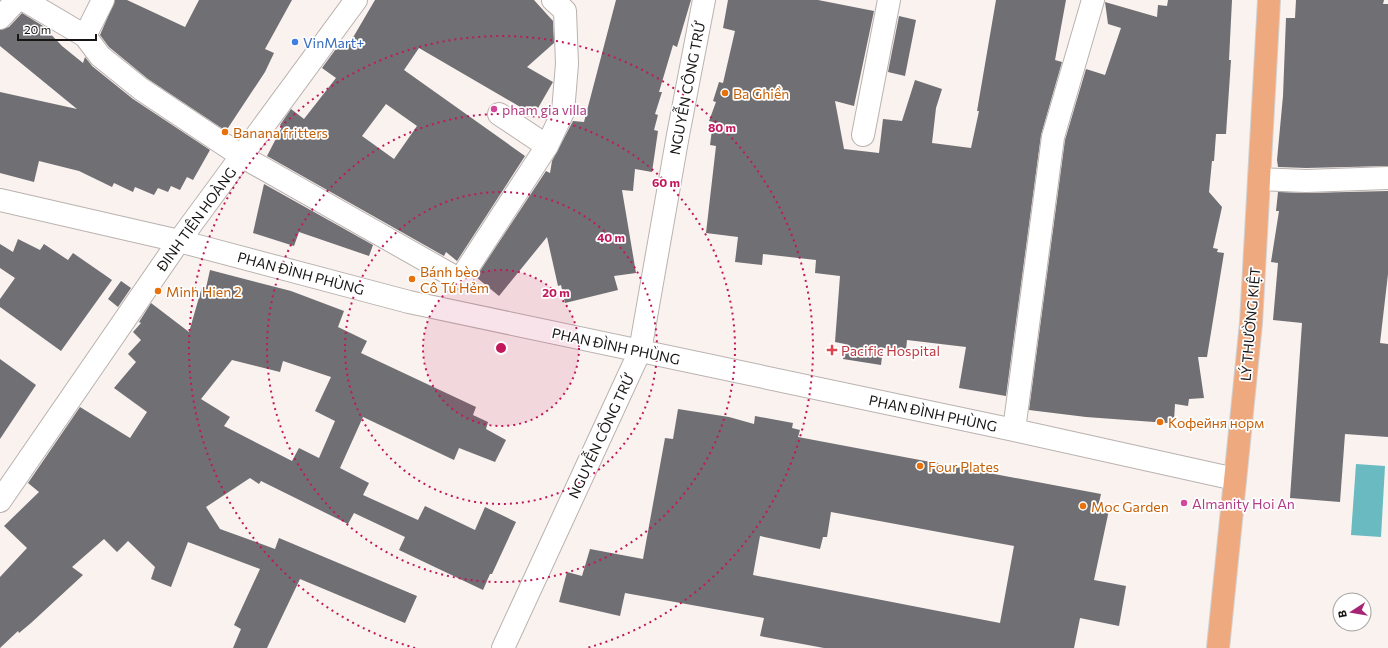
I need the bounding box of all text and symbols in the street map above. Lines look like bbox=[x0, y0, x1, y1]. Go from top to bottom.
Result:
scale bar bbox=[18, 16, 96, 42]
street label: NGUYỄN CÔNG TRỨ bbox=[664, 19, 708, 156]
text: 20 m bbox=[24, 22, 51, 36]
place label: VinMart+ bbox=[303, 34, 364, 51]
marker: VinMart+ bbox=[290, 37, 300, 47]
place label: Ba Ghiền bbox=[733, 85, 789, 102]
marker: Ba Ghiền bbox=[720, 88, 730, 98]
place label: pham gia villa bbox=[502, 101, 587, 118]
marker: pham gia villa bbox=[489, 104, 499, 114]
text: 80 m bbox=[708, 120, 736, 134]
place label: Banana fritters bbox=[233, 124, 328, 141]
marker: Banana fritters bbox=[220, 127, 230, 137]
street label: ĐINH TIÊN HOÀNG bbox=[152, 164, 239, 275]
text: 60 m bbox=[652, 175, 680, 189]
text: 40 m bbox=[597, 230, 625, 244]
street label: PHAN ĐÌNH PHÙNG bbox=[236, 248, 366, 298]
place label: Bánh bèo Cô Tú Hẻm bbox=[420, 263, 489, 296]
street label: LÝ THƯỜNG KIỆT bbox=[1237, 266, 1263, 382]
marker: Bánh bèo Cô Tú Hẻm bbox=[407, 274, 417, 284]
place label: Minh Hien 2 bbox=[166, 283, 242, 300]
text: 20 m bbox=[542, 285, 570, 299]
marker: Minh Hien 2 bbox=[153, 286, 163, 296]
street label: PHAN ĐÌNH PHÙNG bbox=[550, 324, 682, 368]
centre of rings bbox=[494, 341, 508, 355]
place label: Pacific Hospital bbox=[841, 342, 940, 359]
marker: Pacific Hospital bbox=[826, 344, 838, 356]
street label: NGUYỄN CÔNG TRỨ bbox=[563, 369, 638, 501]
street label: PHAN ĐÌNH PHÙNG bbox=[867, 391, 999, 435]
place label: Кофейня норм bbox=[1168, 414, 1264, 431]
marker: Кофейня норм bbox=[1155, 417, 1165, 427]
place label: Four Plates bbox=[928, 458, 999, 475]
marker: Four Plates bbox=[915, 461, 925, 471]
place label: Almanity Hoi An bbox=[1192, 495, 1295, 512]
place label: Moc Garden bbox=[1091, 498, 1169, 515]
marker: Almanity Hoi An bbox=[1179, 498, 1189, 508]
marker: Moc Garden bbox=[1078, 501, 1088, 511]
north arrow bbox=[1332, 592, 1372, 632]
text: B bbox=[1335, 609, 1349, 619]

